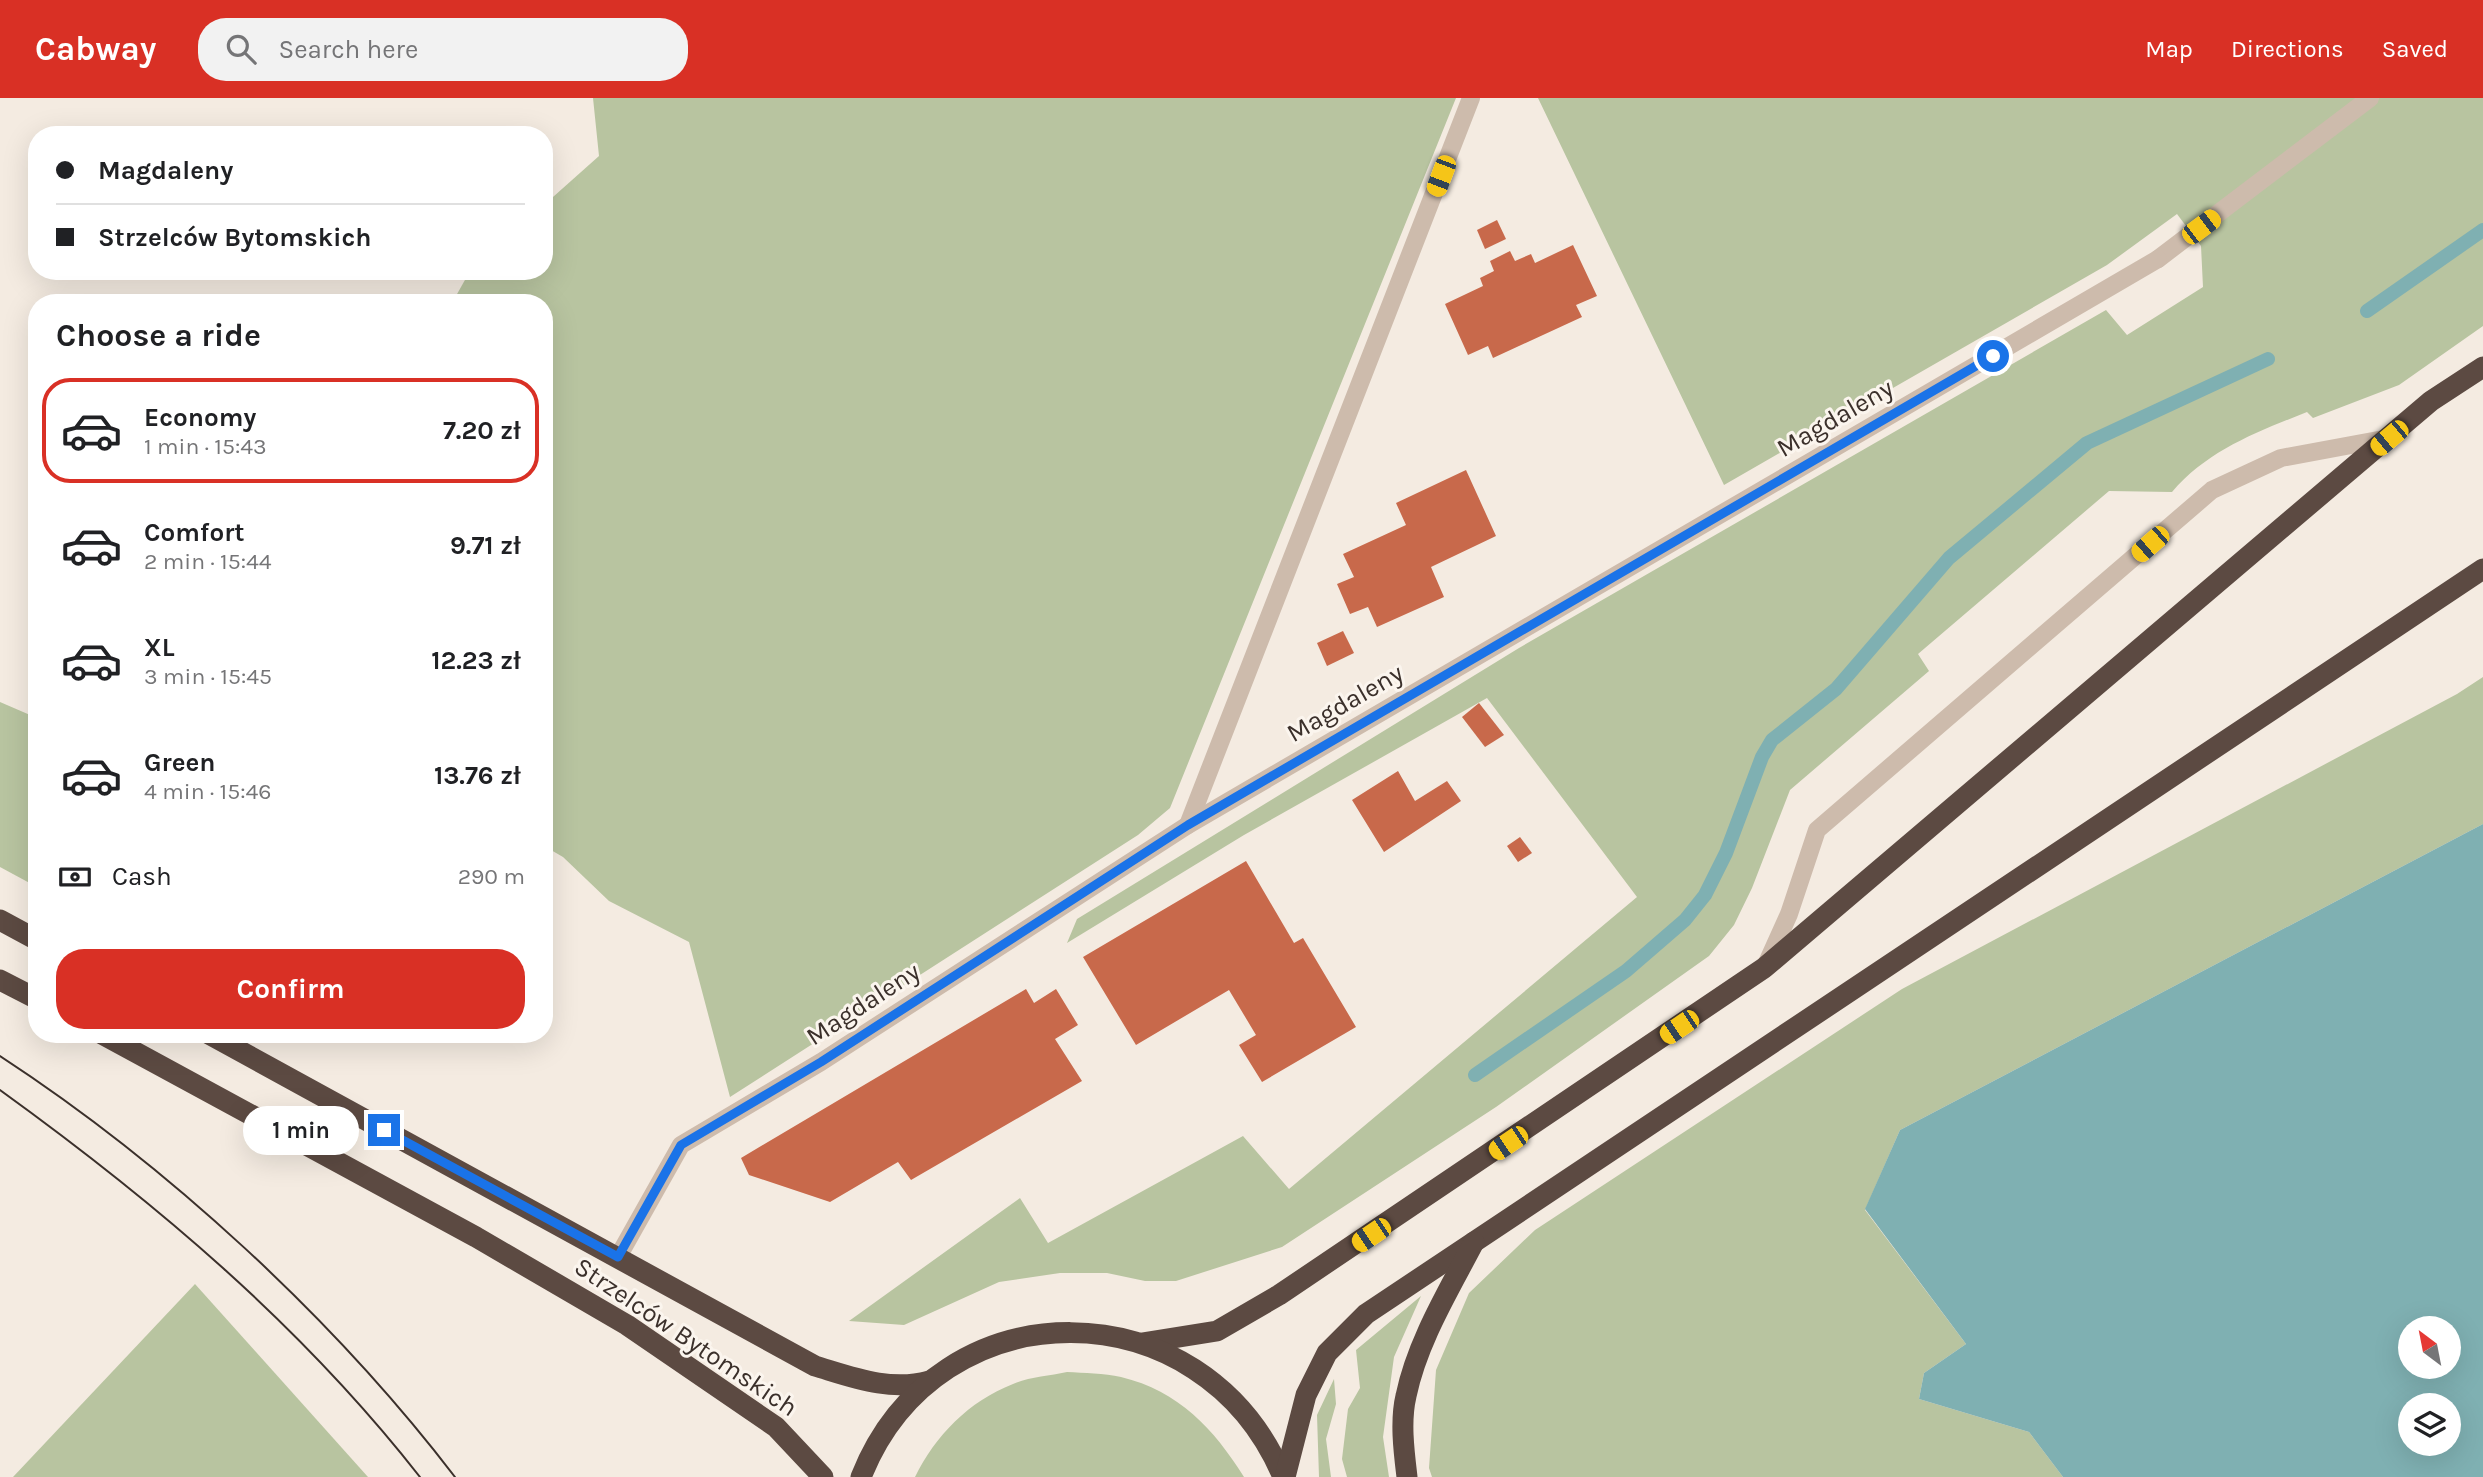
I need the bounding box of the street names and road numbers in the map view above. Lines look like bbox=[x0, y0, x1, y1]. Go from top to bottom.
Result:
street label: Magdaleny bbox=[1771, 372, 1899, 464]
street label: Magdaleny bbox=[1281, 657, 1409, 749]
street label: Magdaleny bbox=[800, 956, 926, 1052]
street label: Strzelców Bytomskich bbox=[569, 1251, 803, 1423]

